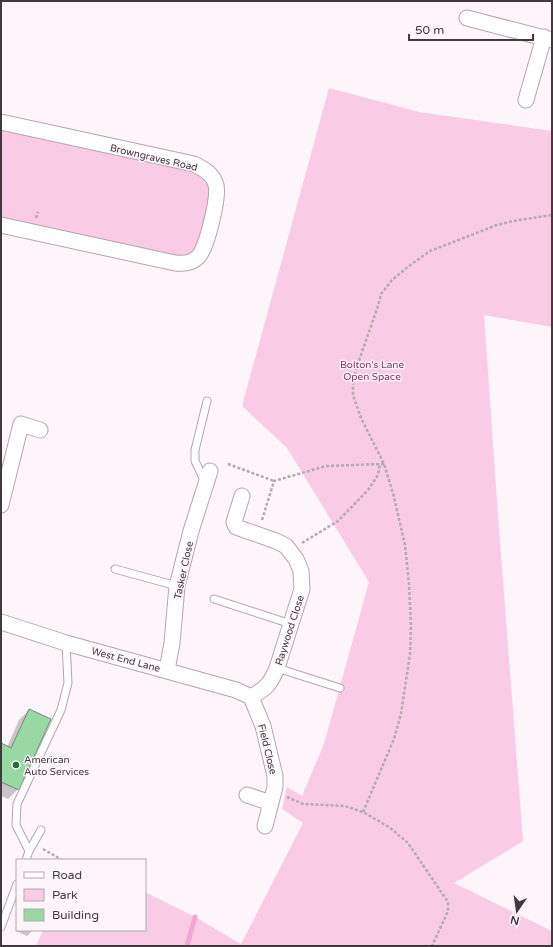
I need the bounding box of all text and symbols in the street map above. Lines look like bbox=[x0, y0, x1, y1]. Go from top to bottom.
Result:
scale bar bbox=[409, 16, 533, 42]
text: 50 m bbox=[415, 23, 444, 37]
street label: Browngraves Road bbox=[109, 142, 199, 174]
park label: Bolton's Lane Open Space bbox=[340, 359, 404, 383]
street label: Tasker Close bbox=[172, 540, 196, 600]
street label: Raywood Close bbox=[273, 593, 307, 667]
street label: West End Lane bbox=[90, 645, 162, 675]
street label: Field Close bbox=[255, 723, 279, 776]
place label: American Auto Services bbox=[24, 754, 89, 778]
marker: American Auto Services bbox=[11, 760, 21, 770]
legend bbox=[16, 859, 146, 931]
text: Road bbox=[52, 868, 82, 882]
text: Park bbox=[52, 888, 78, 902]
north arrow bbox=[497, 891, 537, 931]
text: Building bbox=[52, 908, 99, 922]
text: N bbox=[509, 913, 521, 928]

